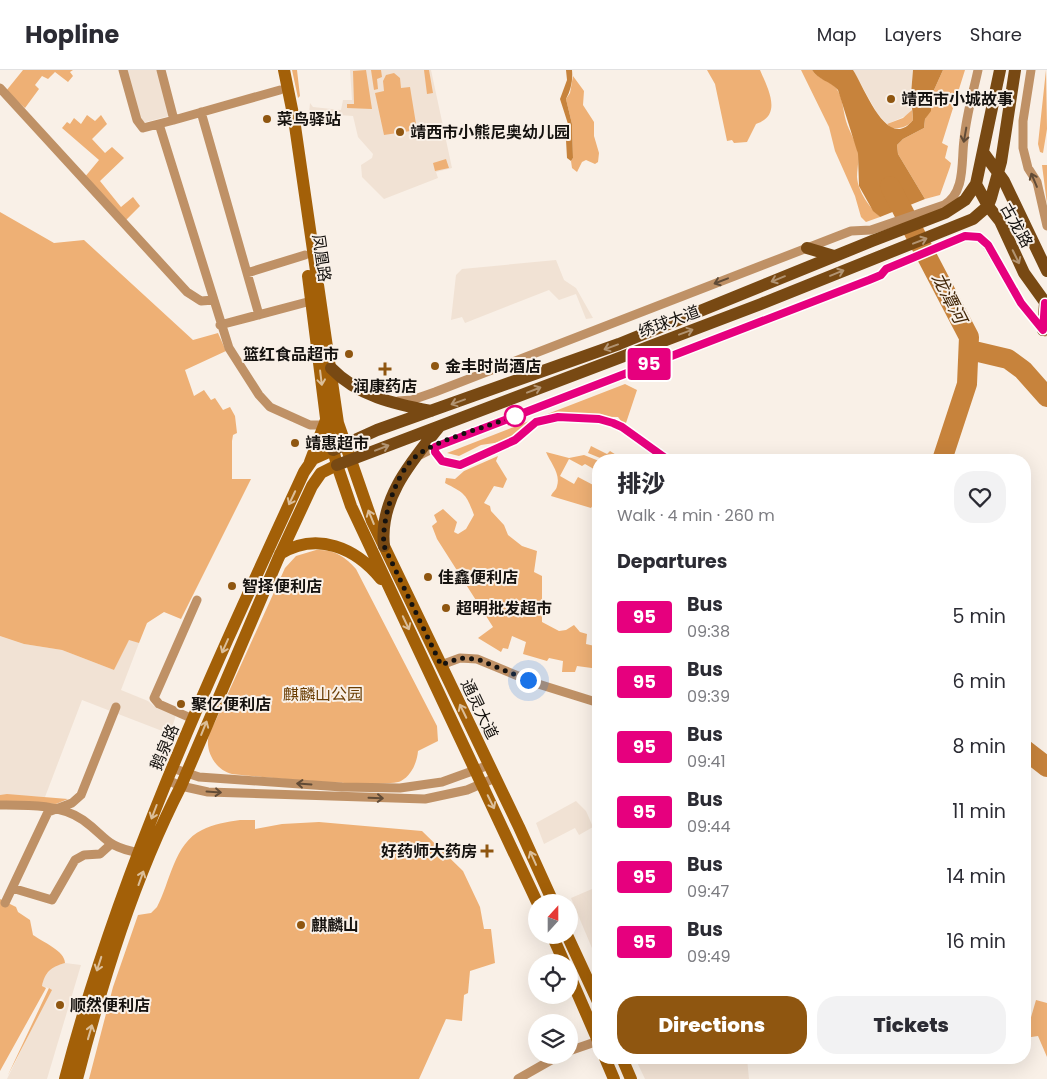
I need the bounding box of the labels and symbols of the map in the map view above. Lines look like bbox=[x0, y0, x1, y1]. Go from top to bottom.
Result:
place label: 靖西市小城故事 bbox=[901, 88, 1013, 111]
marker: 靖西市小城故事 bbox=[885, 93, 897, 105]
place label: 菜鸟驿站 bbox=[277, 108, 341, 131]
marker: 菜鸟驿站 bbox=[261, 113, 273, 125]
place label: 靖西市小熊尼奥幼儿园 bbox=[410, 121, 570, 144]
marker: 靖西市小熊尼奥幼儿园 bbox=[394, 126, 406, 138]
one-way arrow bbox=[959, 126, 969, 142]
one-way arrow bbox=[1029, 173, 1039, 188]
street label: 古龙路 bbox=[995, 199, 1038, 252]
street label: 凤凰路 bbox=[307, 233, 336, 283]
one-way arrow bbox=[912, 236, 928, 245]
one-way arrow bbox=[1011, 249, 1021, 264]
one-way arrow bbox=[829, 268, 844, 277]
water label: 龙潭河 bbox=[926, 268, 974, 330]
one-way arrow bbox=[771, 275, 786, 284]
one-way arrow bbox=[714, 277, 729, 286]
street label: 绣球大道 bbox=[635, 300, 703, 343]
one-way arrow bbox=[678, 327, 693, 336]
place label: 篮红食品超市 bbox=[243, 343, 339, 366]
one-way arrow bbox=[604, 343, 619, 352]
marker: 篮红食品超市 bbox=[343, 348, 355, 360]
line badge: 95 bbox=[626, 348, 672, 380]
place label: 金丰时尚酒店 bbox=[445, 355, 541, 378]
marker: 金丰时尚酒店 bbox=[429, 360, 441, 372]
marker: 润康药店 bbox=[379, 363, 391, 375]
one-way arrow bbox=[316, 370, 326, 386]
place label: 润康药店 bbox=[353, 375, 417, 398]
one-way arrow bbox=[526, 385, 541, 394]
one-way arrow bbox=[451, 398, 467, 407]
unlabelled marker bbox=[504, 405, 526, 427]
place label: 靖惠超市 bbox=[305, 432, 369, 455]
marker: 靖惠超市 bbox=[289, 437, 301, 449]
one-way arrow bbox=[374, 443, 389, 452]
one-way arrow bbox=[287, 490, 296, 505]
one-way arrow bbox=[365, 510, 375, 525]
place label: 佳鑫便利店 bbox=[438, 566, 518, 589]
marker: 佳鑫便利店 bbox=[422, 571, 434, 583]
place label: 智择便利店 bbox=[242, 575, 322, 598]
marker: 智择便利店 bbox=[226, 580, 238, 592]
place label: 超明批发超市 bbox=[456, 597, 552, 620]
marker: 超明批发超市 bbox=[440, 602, 452, 614]
one-way arrow bbox=[402, 615, 412, 630]
one-way arrow bbox=[220, 638, 230, 653]
your location bbox=[516, 668, 541, 693]
street label: 通灵大道 bbox=[455, 675, 504, 743]
park label: 麒麟山公园 bbox=[283, 683, 363, 706]
place label: 聚亿便利店 bbox=[191, 693, 271, 716]
marker: 聚亿便利店 bbox=[175, 698, 187, 710]
one-way arrow bbox=[458, 704, 467, 719]
street label: 鹅泉路 bbox=[144, 721, 184, 774]
one-way arrow bbox=[201, 721, 210, 736]
one-way arrow bbox=[296, 780, 312, 789]
one-way arrow bbox=[205, 787, 221, 797]
one-way arrow bbox=[368, 793, 384, 803]
one-way arrow bbox=[487, 794, 496, 809]
one-way arrow bbox=[149, 804, 158, 819]
place label: 好药师大药房 bbox=[381, 840, 477, 863]
marker: 好药师大药房 bbox=[481, 845, 493, 857]
one-way arrow bbox=[528, 851, 537, 866]
one-way arrow bbox=[137, 871, 146, 886]
north arrow bbox=[528, 894, 578, 944]
place label: 麒麟山 bbox=[311, 914, 359, 937]
marker: 麒麟山 bbox=[295, 919, 307, 931]
one-way arrow bbox=[93, 956, 103, 972]
place label: 顺然便利店 bbox=[70, 994, 150, 1017]
marker: 顺然便利店 bbox=[54, 999, 66, 1011]
one-way arrow bbox=[85, 1024, 95, 1040]

